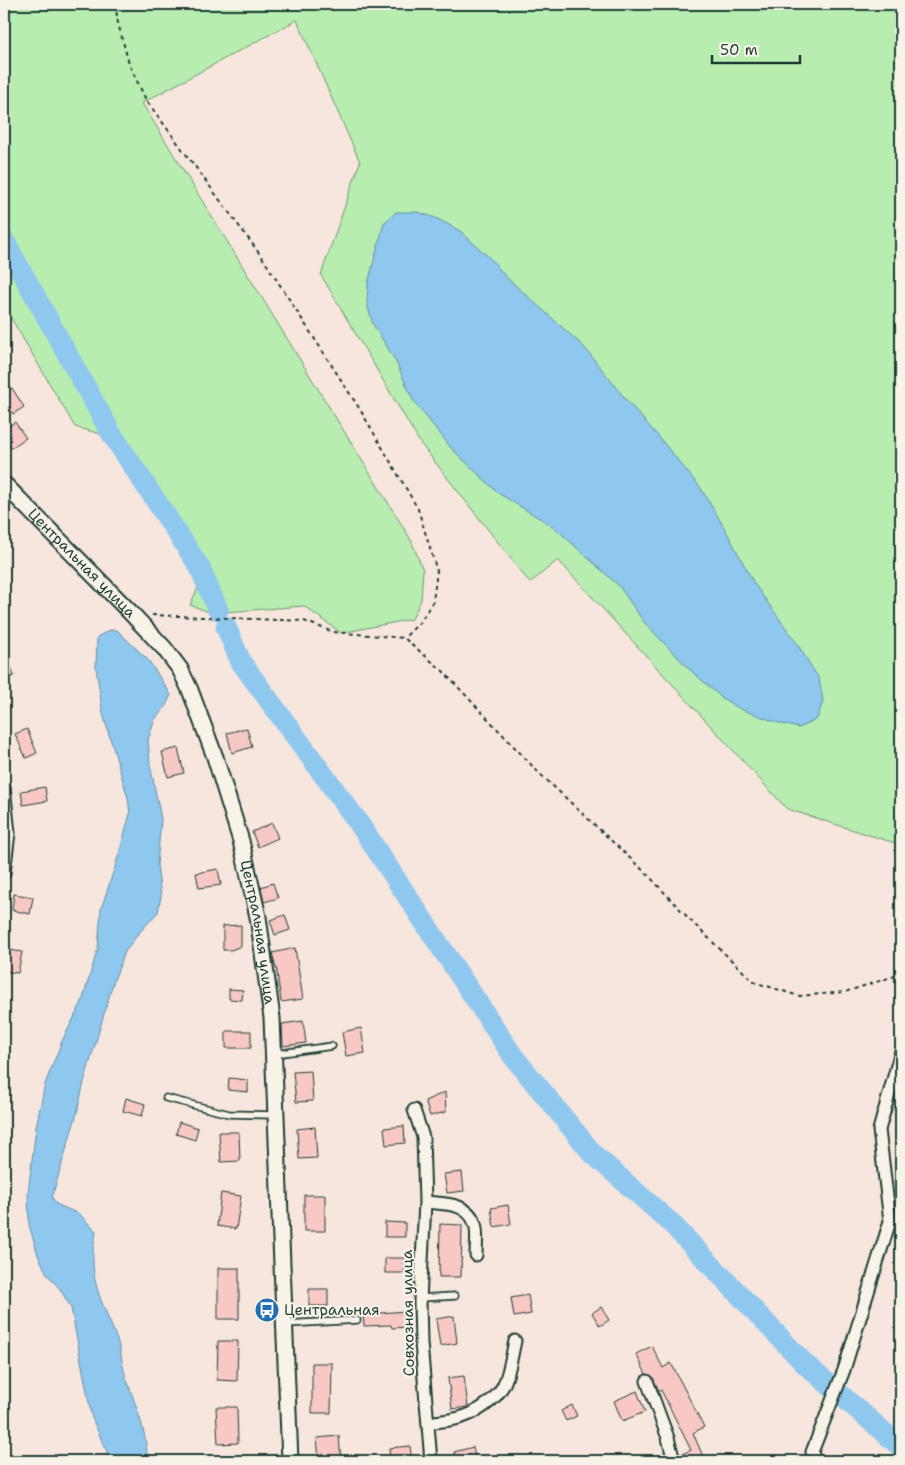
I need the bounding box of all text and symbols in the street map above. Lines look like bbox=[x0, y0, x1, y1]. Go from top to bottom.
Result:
scale bar bbox=[712, 32, 800, 64]
text: 50 m bbox=[720, 40, 758, 60]
street label: Центральная улица bbox=[23, 504, 141, 623]
street label: Центральная улица bbox=[236, 858, 280, 1006]
street label: Совхозная улица bbox=[397, 1249, 419, 1377]
bus stop icon: Центральная bbox=[254, 1297, 280, 1323]
place label: Центральная bbox=[284, 1300, 380, 1320]

